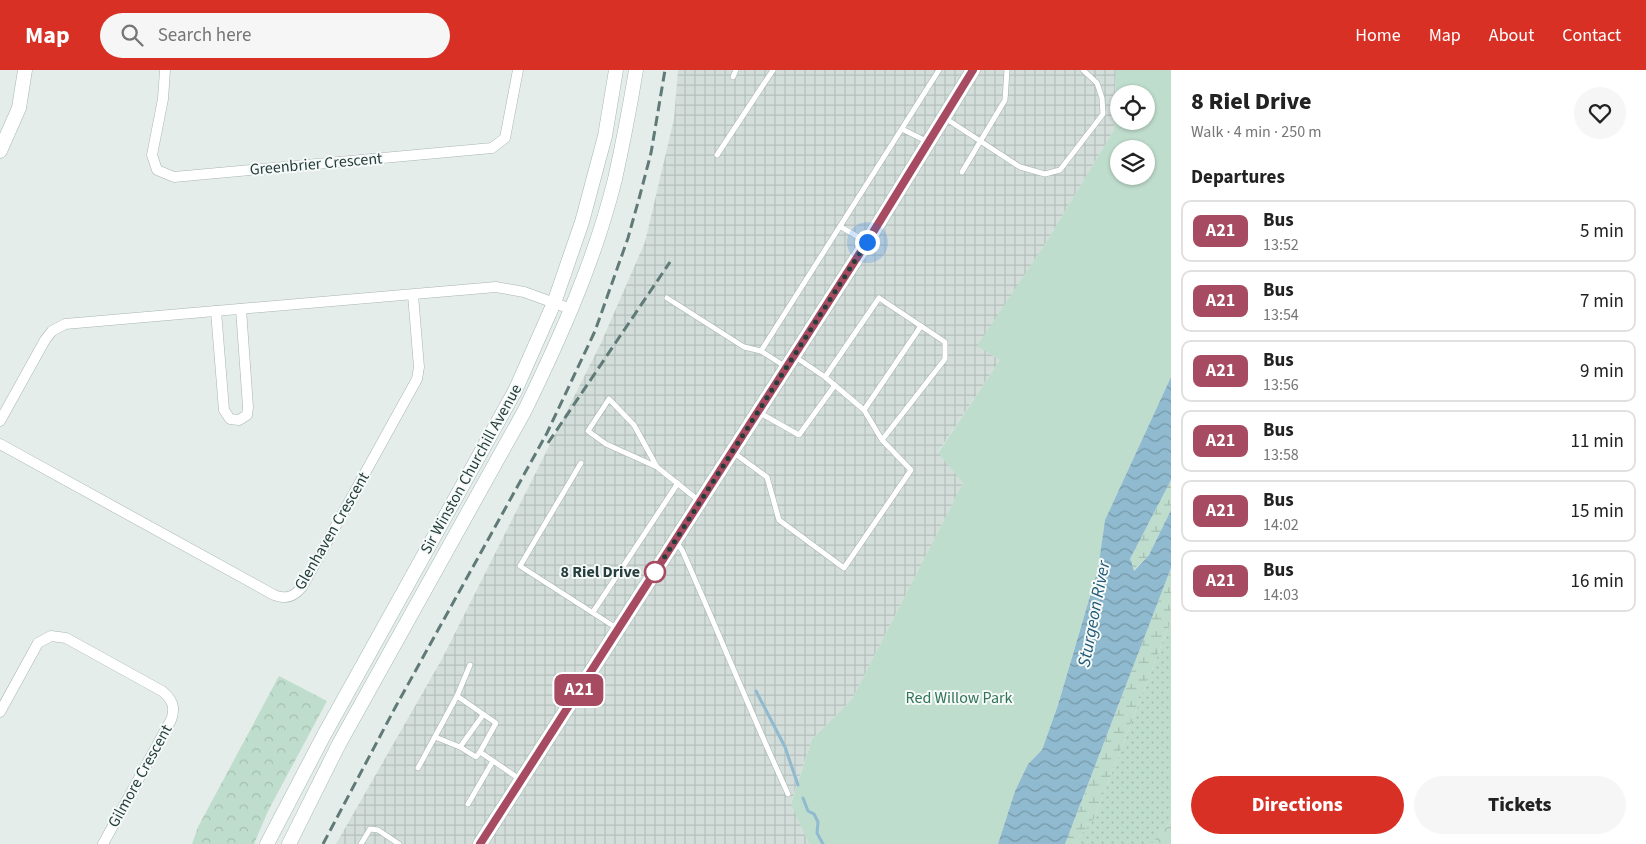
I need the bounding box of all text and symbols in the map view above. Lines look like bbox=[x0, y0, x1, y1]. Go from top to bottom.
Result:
search box bbox=[100, 13, 450, 58]
text: Map bbox=[25, 18, 70, 53]
icon: search bbox=[118, 21, 146, 49]
text: Search here bbox=[158, 22, 251, 49]
text: Home bbox=[1355, 23, 1401, 48]
text: Map bbox=[1429, 23, 1461, 48]
text: About bbox=[1489, 23, 1534, 48]
text: Contact bbox=[1562, 23, 1621, 48]
text: 8 Riel Drive bbox=[1191, 84, 1312, 119]
map controls bbox=[1110, 85, 1155, 185]
button: locate bbox=[1110, 85, 1155, 130]
button: heart bbox=[1574, 87, 1626, 139]
text: Walk · 4 min · 250 m bbox=[1191, 121, 1322, 143]
button: layers bbox=[1110, 140, 1155, 185]
street label: Greenbrier Crescent bbox=[249, 147, 384, 181]
text: Departures bbox=[1191, 164, 1285, 191]
text: Bus bbox=[1263, 207, 1294, 234]
text: A21 bbox=[1206, 218, 1235, 243]
text: 5 min bbox=[1580, 218, 1624, 245]
your location bbox=[855, 230, 880, 255]
text: 13:52 bbox=[1263, 234, 1299, 256]
text: Bus bbox=[1263, 277, 1294, 304]
text: A21 bbox=[1206, 288, 1235, 313]
text: 7 min bbox=[1580, 288, 1624, 315]
text: 13:54 bbox=[1263, 304, 1299, 326]
text: Bus bbox=[1263, 347, 1294, 374]
text: A21 bbox=[1206, 358, 1235, 383]
text: 9 min bbox=[1580, 358, 1624, 385]
text: 13:56 bbox=[1263, 374, 1299, 396]
street label: Sir Winston Churchill Avenue bbox=[415, 380, 527, 558]
text: Bus bbox=[1263, 417, 1294, 444]
text: A21 bbox=[1206, 428, 1235, 453]
text: 11 min bbox=[1570, 428, 1624, 455]
text: 13:58 bbox=[1263, 444, 1299, 466]
street label: Glenhaven Crescent bbox=[289, 467, 375, 594]
text: Bus bbox=[1263, 487, 1294, 514]
text: A21 bbox=[1206, 498, 1235, 523]
text: 15 min bbox=[1570, 498, 1624, 525]
text: 14:02 bbox=[1263, 514, 1299, 536]
text: Bus bbox=[1263, 557, 1294, 584]
water label: Sturgeon River bbox=[1071, 558, 1117, 669]
place label: 8 Riel Drive bbox=[561, 561, 640, 583]
marker: 8 Riel Drive bbox=[644, 561, 666, 583]
text: A21 bbox=[1206, 568, 1235, 593]
text: 16 min bbox=[1570, 568, 1624, 595]
text: 14:03 bbox=[1263, 584, 1299, 606]
line badge: A21 bbox=[550, 674, 608, 706]
text: A21 bbox=[564, 677, 594, 702]
park label: Red Willow Park bbox=[906, 687, 1013, 709]
street label: Gilmore Crescent bbox=[103, 720, 178, 831]
button: Directions bbox=[1191, 776, 1404, 834]
button: Tickets bbox=[1414, 776, 1626, 834]

